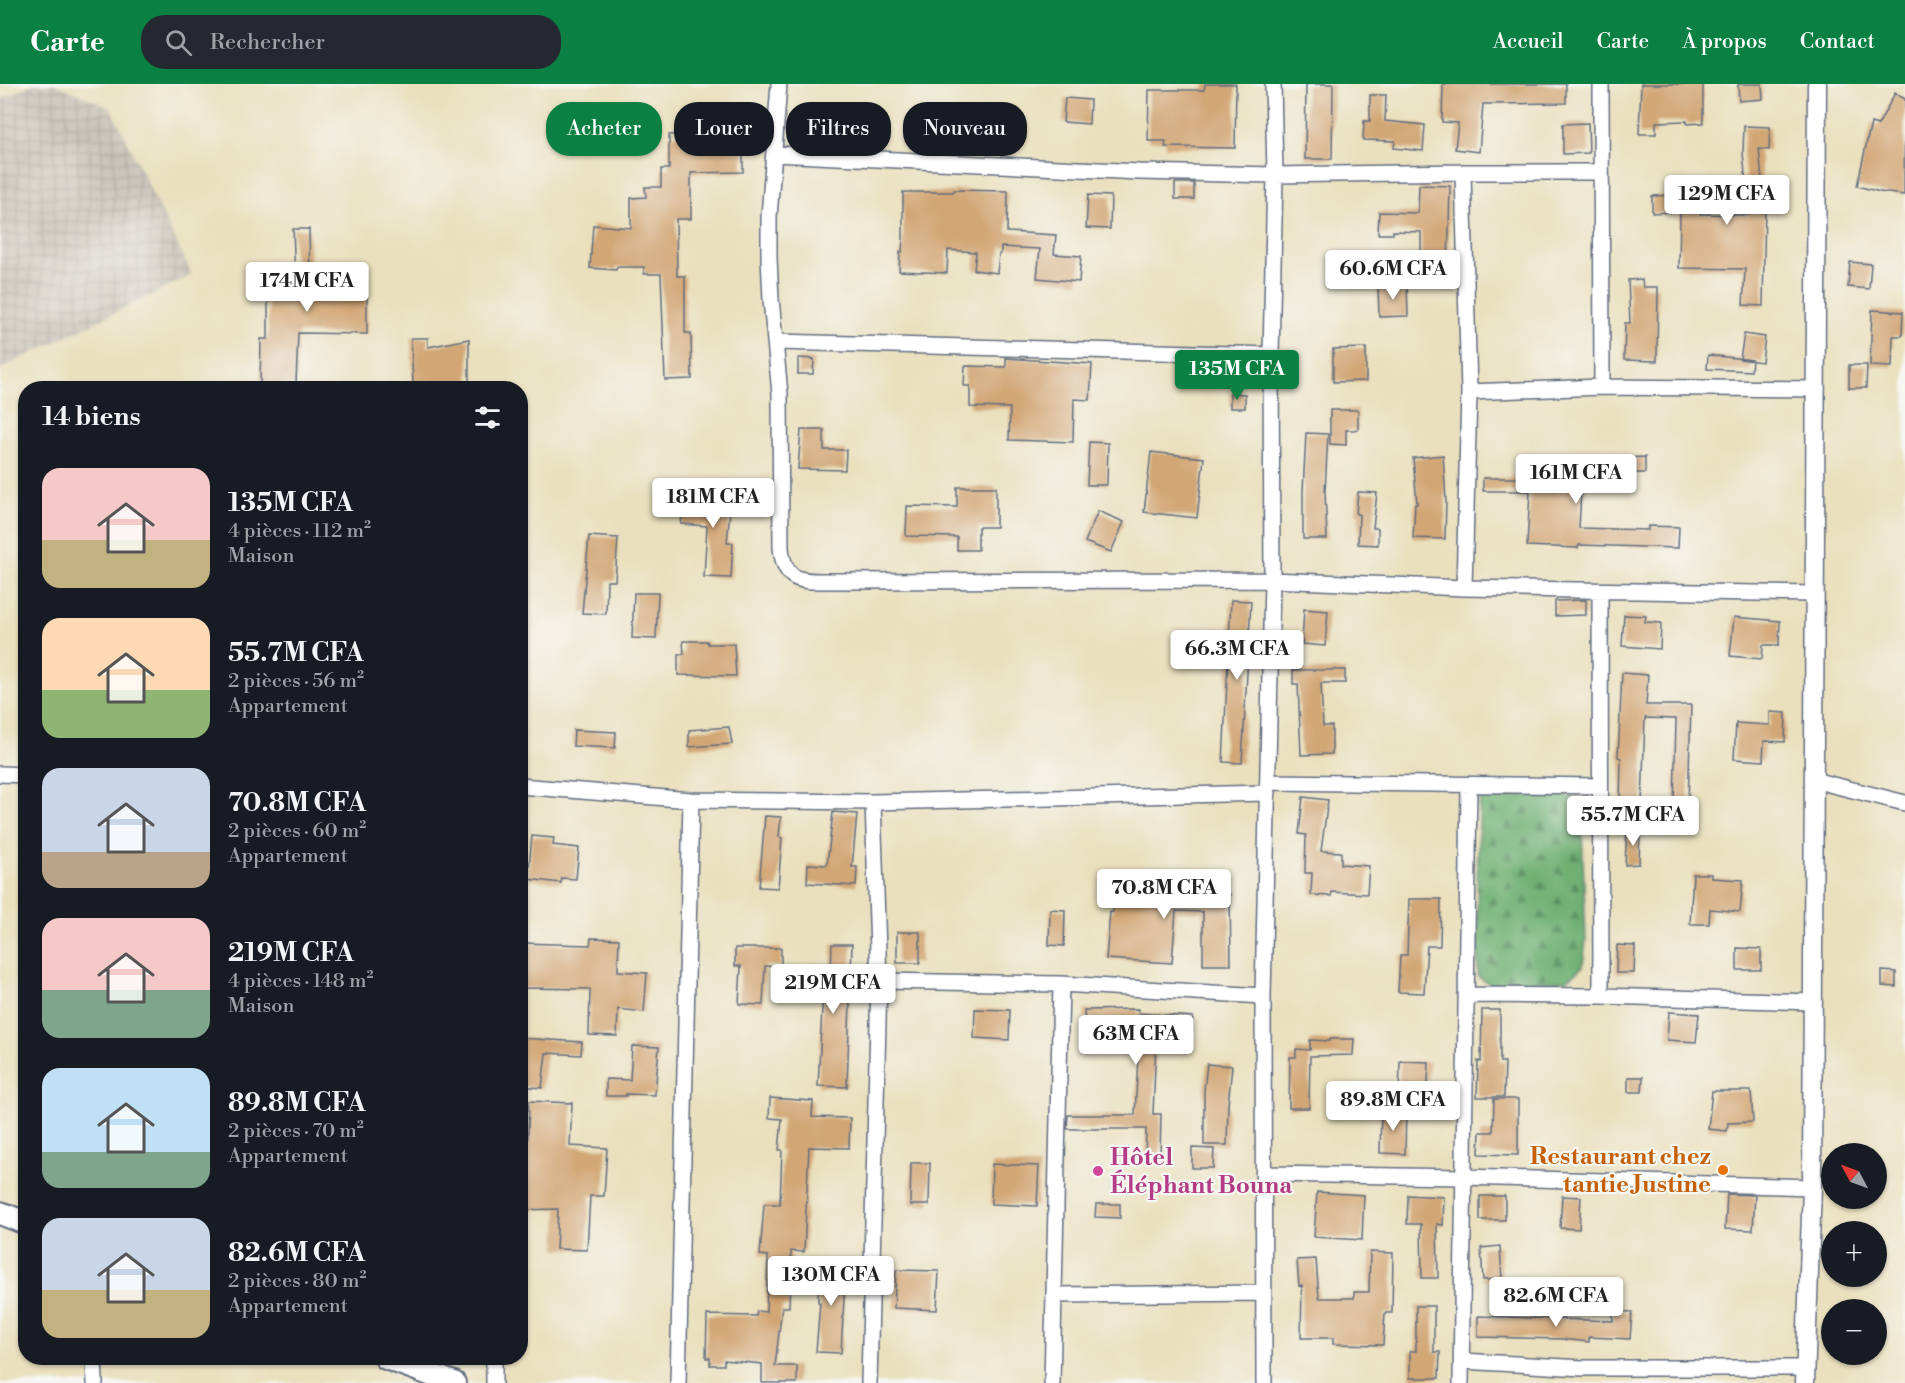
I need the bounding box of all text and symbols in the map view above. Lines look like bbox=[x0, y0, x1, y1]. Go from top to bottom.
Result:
search box bbox=[141, 15, 561, 69]
text: Carte bbox=[30, 25, 105, 60]
icon: search bbox=[162, 26, 195, 59]
text: Rechercher bbox=[210, 29, 325, 56]
text: Accueil bbox=[1493, 29, 1564, 55]
text: Carte bbox=[1597, 29, 1649, 55]
text: À propos bbox=[1682, 29, 1767, 55]
text: Contact bbox=[1800, 29, 1875, 55]
chip: Acheter bbox=[546, 102, 662, 156]
chip: Louer bbox=[674, 102, 774, 156]
chip: Filtres bbox=[786, 102, 891, 156]
chip: Nouveau bbox=[903, 102, 1027, 156]
pin: 129M CFA bbox=[1665, 175, 1789, 226]
text: 129M CFA bbox=[1678, 182, 1776, 207]
pin: 60.6M CFA bbox=[1324, 250, 1462, 301]
text: 60.6M CFA bbox=[1339, 257, 1447, 282]
pin: 174M CFA bbox=[245, 262, 369, 313]
text: 174M CFA bbox=[260, 269, 354, 294]
pin: 135M CFA bbox=[1175, 350, 1299, 401]
text: 135M CFA bbox=[1189, 357, 1285, 382]
text: 14 biens bbox=[42, 401, 141, 433]
icon: filters bbox=[471, 401, 504, 434]
pin: 161M CFA bbox=[1514, 454, 1638, 505]
text: 161M CFA bbox=[1530, 461, 1622, 486]
pin: 181M CFA bbox=[651, 478, 775, 529]
text: 181M CFA bbox=[666, 485, 760, 510]
text: 135M CFA bbox=[228, 487, 353, 519]
icon: home bbox=[90, 492, 162, 564]
text: 4 pièces · 112 m² bbox=[228, 519, 371, 544]
text: Maison bbox=[228, 544, 294, 569]
pin: 66.3M CFA bbox=[1168, 630, 1306, 681]
text: 55.7M CFA bbox=[228, 637, 364, 669]
text: 66.3M CFA bbox=[1185, 637, 1289, 662]
icon: home bbox=[90, 642, 162, 714]
text: 2 pièces · 56 m² bbox=[228, 669, 364, 694]
text: Appartement bbox=[228, 694, 348, 719]
text: 70.8M CFA bbox=[228, 787, 366, 819]
icon: home bbox=[90, 792, 162, 864]
pin: 55.7M CFA bbox=[1564, 796, 1702, 847]
text: 55.7M CFA bbox=[1581, 803, 1685, 828]
text: 2 pièces · 60 m² bbox=[228, 819, 366, 844]
text: Appartement bbox=[228, 844, 348, 869]
pin: 70.8M CFA bbox=[1095, 869, 1233, 920]
text: 70.8M CFA bbox=[1111, 876, 1217, 901]
text: 219M CFA bbox=[228, 937, 354, 969]
icon: home bbox=[90, 942, 162, 1014]
pin: 219M CFA bbox=[771, 964, 895, 1015]
text: 4 pièces · 148 m² bbox=[228, 969, 373, 994]
text: 219M CFA bbox=[785, 971, 881, 996]
text: Maison bbox=[228, 994, 294, 1019]
pin: 63M CFA bbox=[1081, 1015, 1191, 1066]
text: 63M CFA bbox=[1093, 1022, 1179, 1047]
pin: 89.8M CFA bbox=[1324, 1081, 1462, 1132]
text: 89.8M CFA bbox=[228, 1087, 366, 1119]
text: 89.8M CFA bbox=[1340, 1088, 1446, 1113]
icon: home bbox=[90, 1092, 162, 1164]
text: 2 pièces · 70 m² bbox=[228, 1119, 364, 1144]
place label: Restaurant chez tantie Justine bbox=[1530, 1142, 1711, 1200]
place label: Hôtel Éléphant Bouna bbox=[1110, 1143, 1293, 1201]
north arrow bbox=[1821, 1143, 1887, 1209]
map controls bbox=[1821, 1143, 1887, 1365]
text: Appartement bbox=[228, 1144, 348, 1169]
marker: Restaurant chez tantie Justine bbox=[1716, 1163, 1730, 1177]
marker: Hôtel Éléphant Bouna bbox=[1091, 1164, 1105, 1178]
button: + bbox=[1821, 1221, 1887, 1287]
text: 82.6M CFA bbox=[228, 1237, 365, 1269]
icon: home bbox=[90, 1242, 162, 1314]
pin: 130M CFA bbox=[769, 1256, 893, 1307]
text: 130M CFA bbox=[782, 1263, 880, 1288]
text: 2 pièces · 80 m² bbox=[228, 1269, 366, 1294]
pin: 82.6M CFA bbox=[1487, 1277, 1625, 1328]
text: 82.6M CFA bbox=[1503, 1284, 1609, 1309]
text: Appartement bbox=[228, 1294, 348, 1319]
button: − bbox=[1821, 1299, 1887, 1365]

